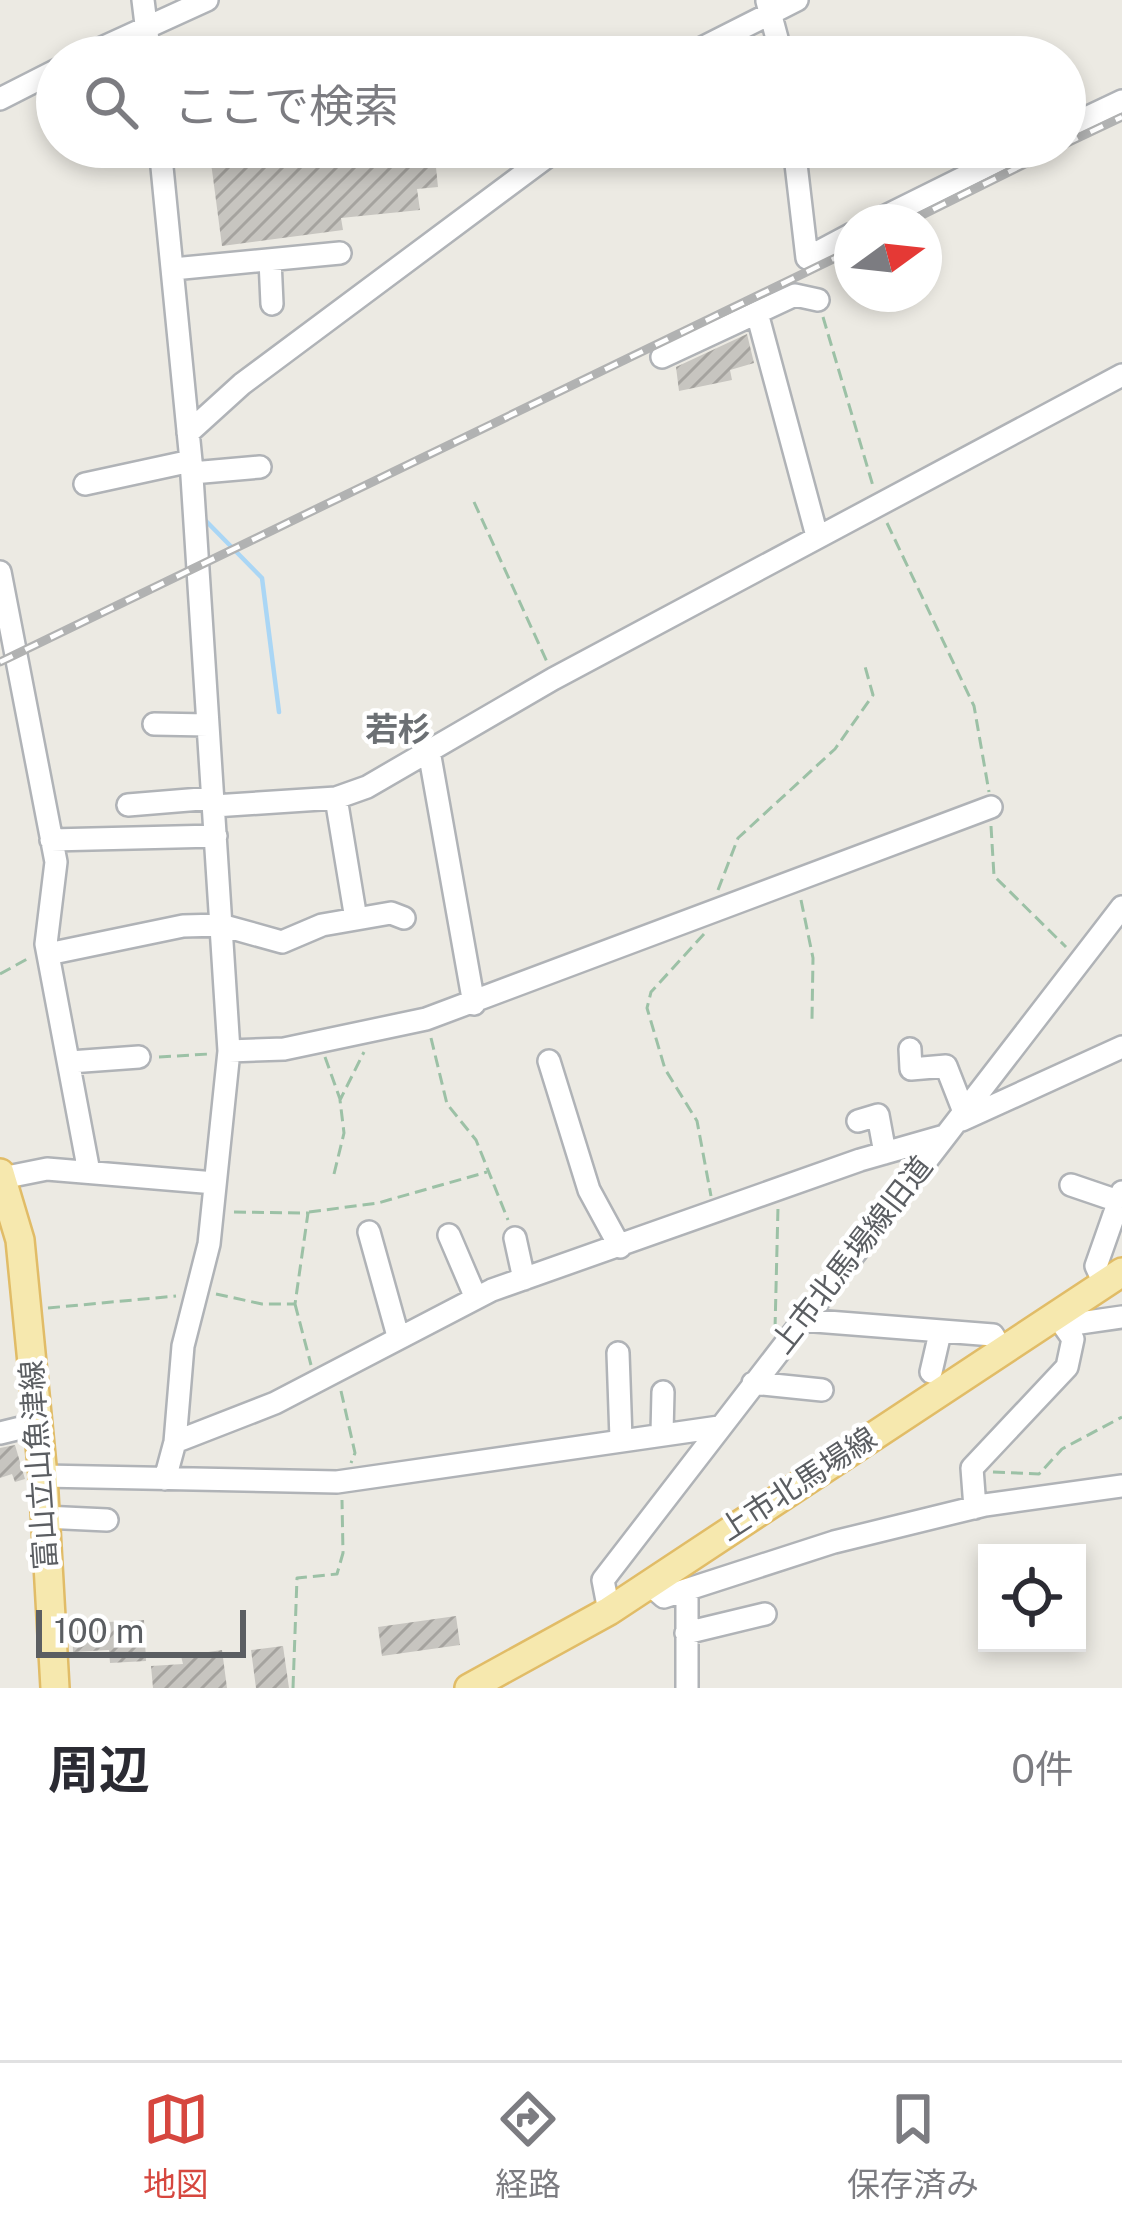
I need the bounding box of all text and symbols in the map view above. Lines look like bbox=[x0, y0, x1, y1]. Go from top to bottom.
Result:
search box bbox=[36, 36, 1086, 168]
icon: search bbox=[78, 69, 144, 135]
text: ここで検索 bbox=[174, 79, 399, 132]
north arrow bbox=[834, 204, 942, 312]
district label: 若杉 bbox=[365, 710, 431, 748]
street label: 上市北馬場線旧道 bbox=[763, 1149, 939, 1360]
street label: 富山立山魚津線 bbox=[13, 1359, 63, 1571]
street label: 上市北馬場線 bbox=[712, 1419, 883, 1547]
map controls bbox=[978, 1544, 1086, 1652]
button: locate bbox=[978, 1544, 1086, 1652]
scale bar bbox=[36, 1604, 246, 1657]
text: 100 m bbox=[54, 1612, 144, 1650]
text: 周辺 bbox=[48, 1740, 150, 1799]
text: 0件 bbox=[1011, 1746, 1074, 1792]
tab: 地図 bbox=[143, 2086, 209, 2206]
tab: 経路 bbox=[495, 2086, 561, 2206]
tab: 保存済み bbox=[847, 2086, 979, 2206]

